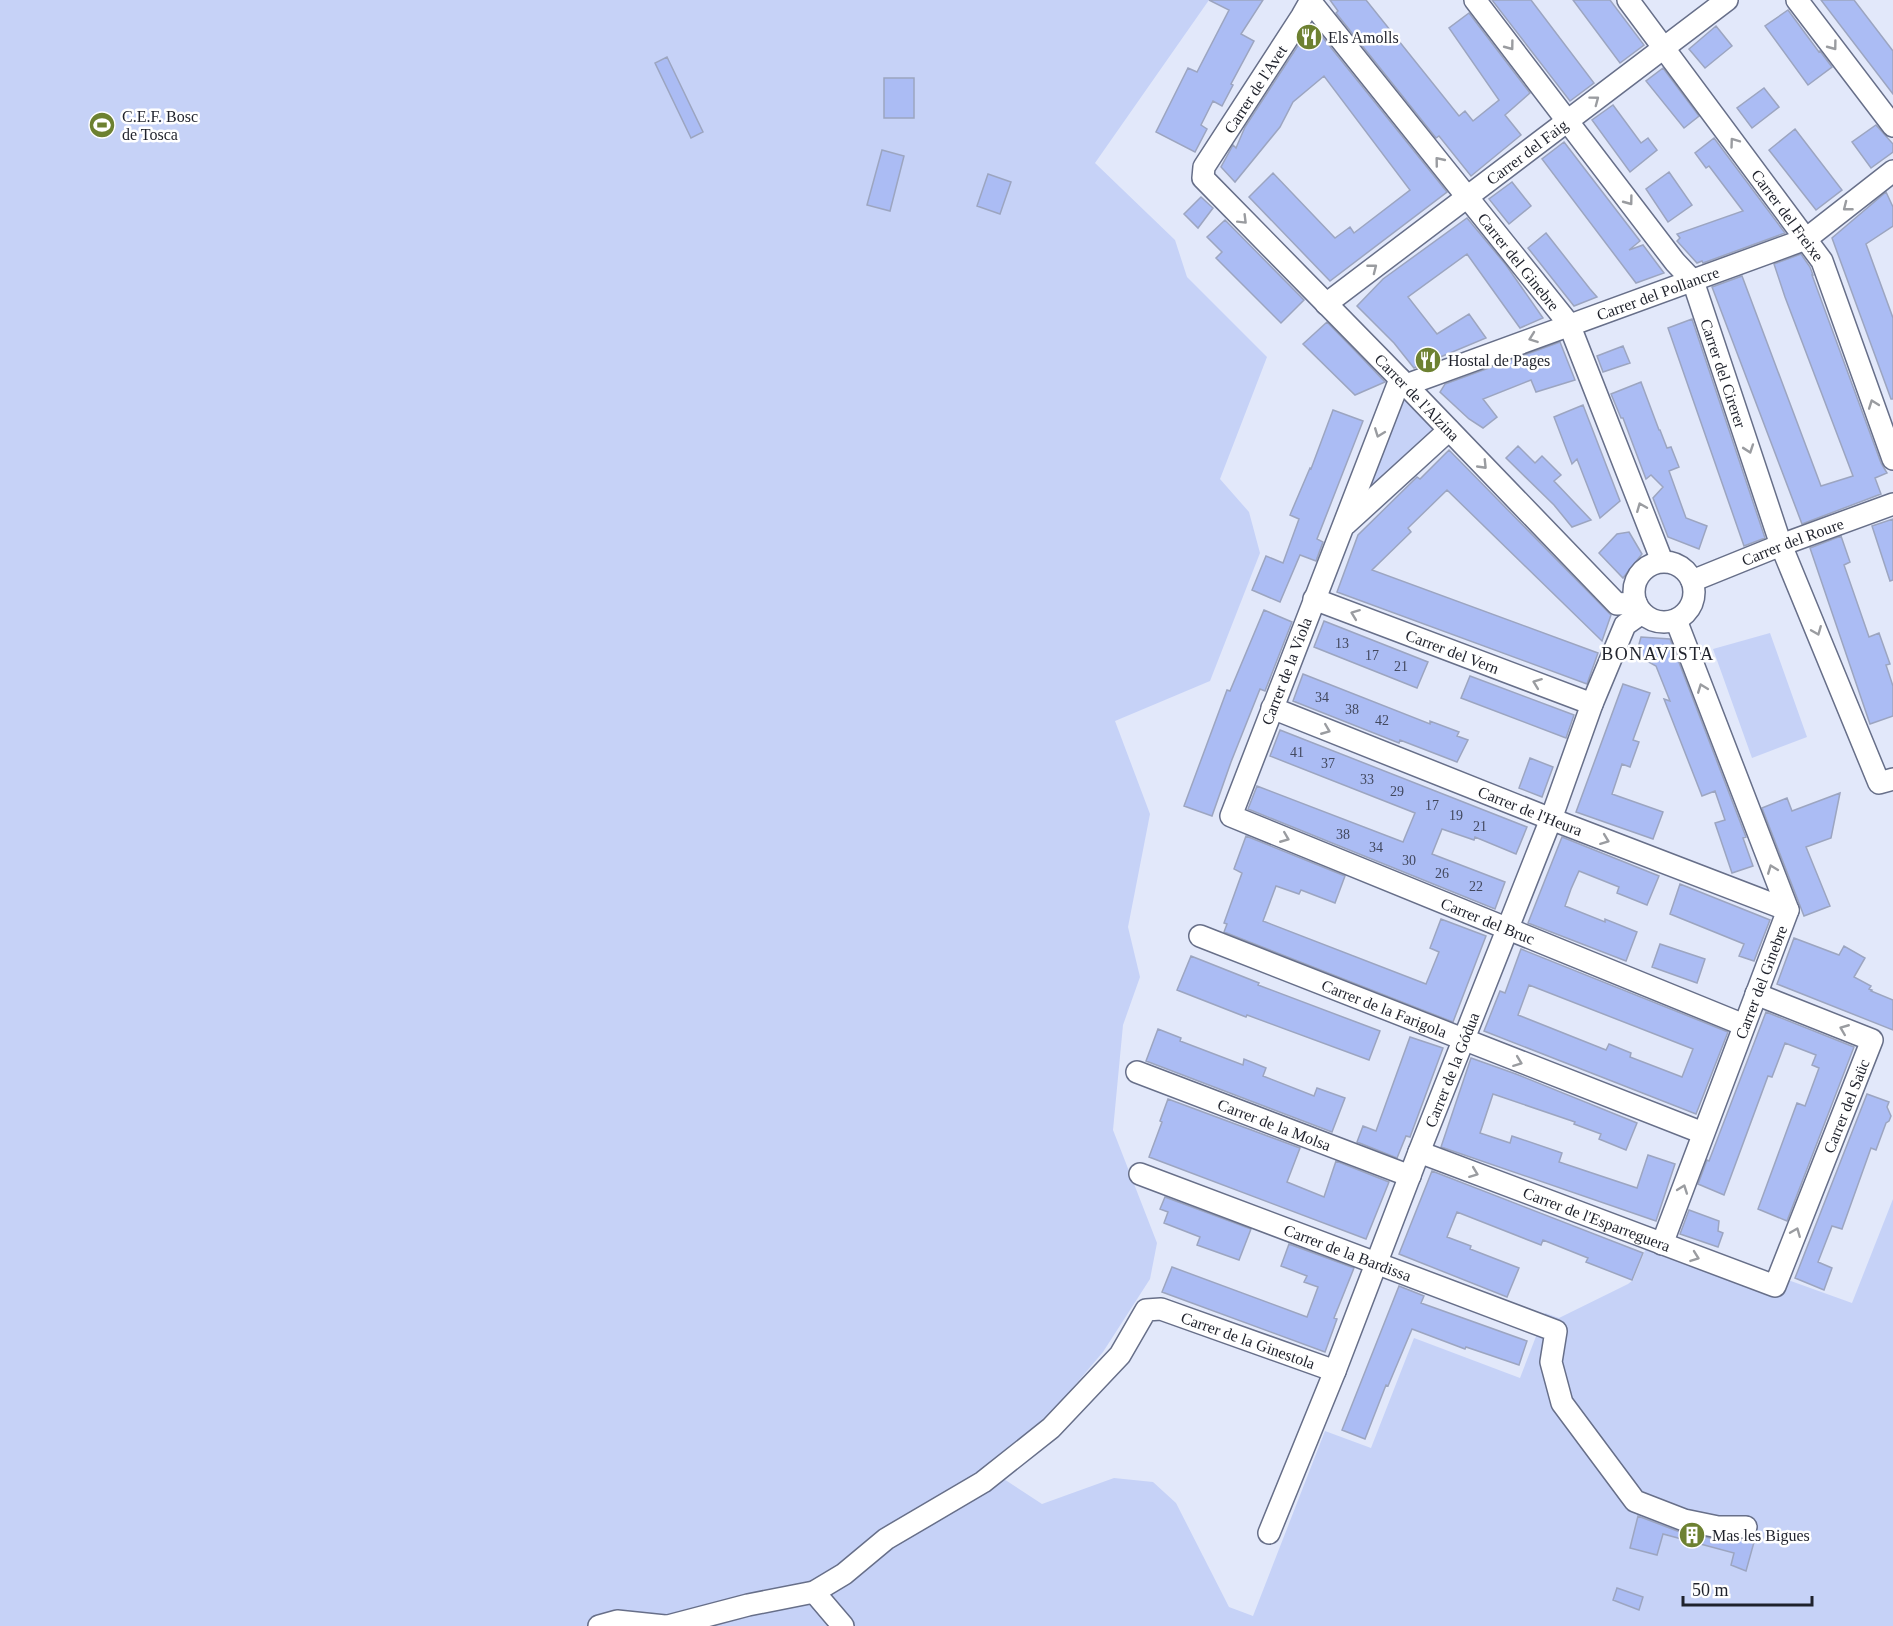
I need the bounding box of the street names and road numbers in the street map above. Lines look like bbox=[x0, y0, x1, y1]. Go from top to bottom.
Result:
street label: Carrer de l'Avet bbox=[1221, 42, 1290, 136]
street label: Carrer del Faig bbox=[1483, 116, 1571, 188]
street label: Carrer del Freixe bbox=[1748, 166, 1827, 264]
street label: Carrer del Ginebre bbox=[1474, 210, 1563, 314]
street label: Carrer del Pollancre bbox=[1594, 263, 1721, 324]
street label: Carrer del Cirerer bbox=[1697, 317, 1750, 431]
street label: Carrer de l'Alzina bbox=[1371, 351, 1463, 444]
street label: Carrer del Roure bbox=[1739, 515, 1846, 569]
street label: Carrer de la Viola bbox=[1258, 615, 1315, 727]
street label: Carrer del Vern bbox=[1403, 626, 1501, 677]
street label: Carrer de l'Heura bbox=[1476, 783, 1585, 839]
street label: Carrer del Bruc bbox=[1438, 894, 1537, 948]
street label: Carrer del Ginebre bbox=[1732, 923, 1790, 1041]
street label: Carrer de la Farigola bbox=[1319, 977, 1449, 1041]
street label: Carrer de la Gódua bbox=[1422, 1010, 1483, 1130]
street label: Carrer del Saüc bbox=[1820, 1057, 1873, 1155]
street label: Carrer de la Molsa bbox=[1215, 1096, 1333, 1154]
street label: Carrer de l'Esparreguera bbox=[1521, 1184, 1673, 1255]
street label: Carrer de la Bardissa bbox=[1282, 1221, 1414, 1285]
street label: Carrer de la Ginestola bbox=[1179, 1309, 1317, 1372]

